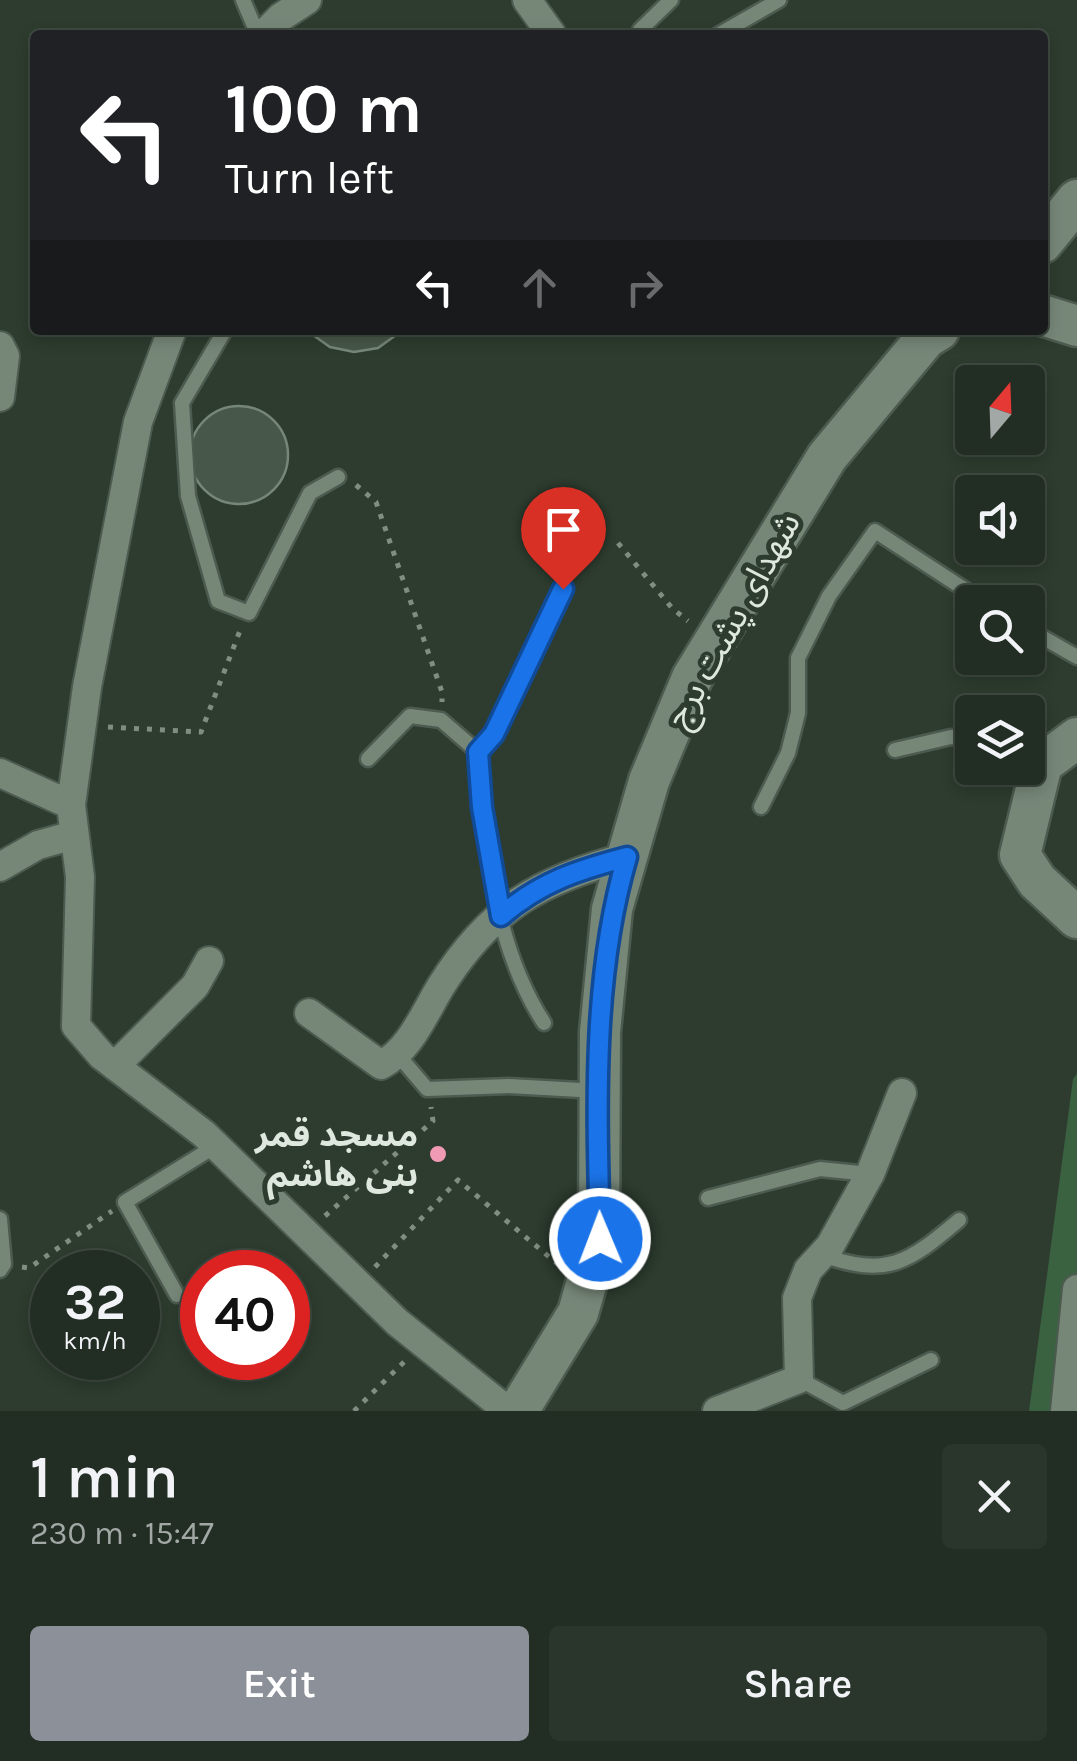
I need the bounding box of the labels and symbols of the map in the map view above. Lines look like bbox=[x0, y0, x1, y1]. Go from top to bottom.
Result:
north arrow bbox=[955, 365, 1045, 455]
pin bbox=[521, 487, 606, 590]
street label: شهدای پشت برج bbox=[657, 505, 813, 737]
place label: مسجد قمر بنی هاشم bbox=[253, 1114, 418, 1201]
marker: مسجد قمر بنی هاشم bbox=[427, 1143, 449, 1165]
position arrow bbox=[548, 1187, 652, 1291]
speed limit sign: 40 bbox=[180, 1250, 310, 1380]

